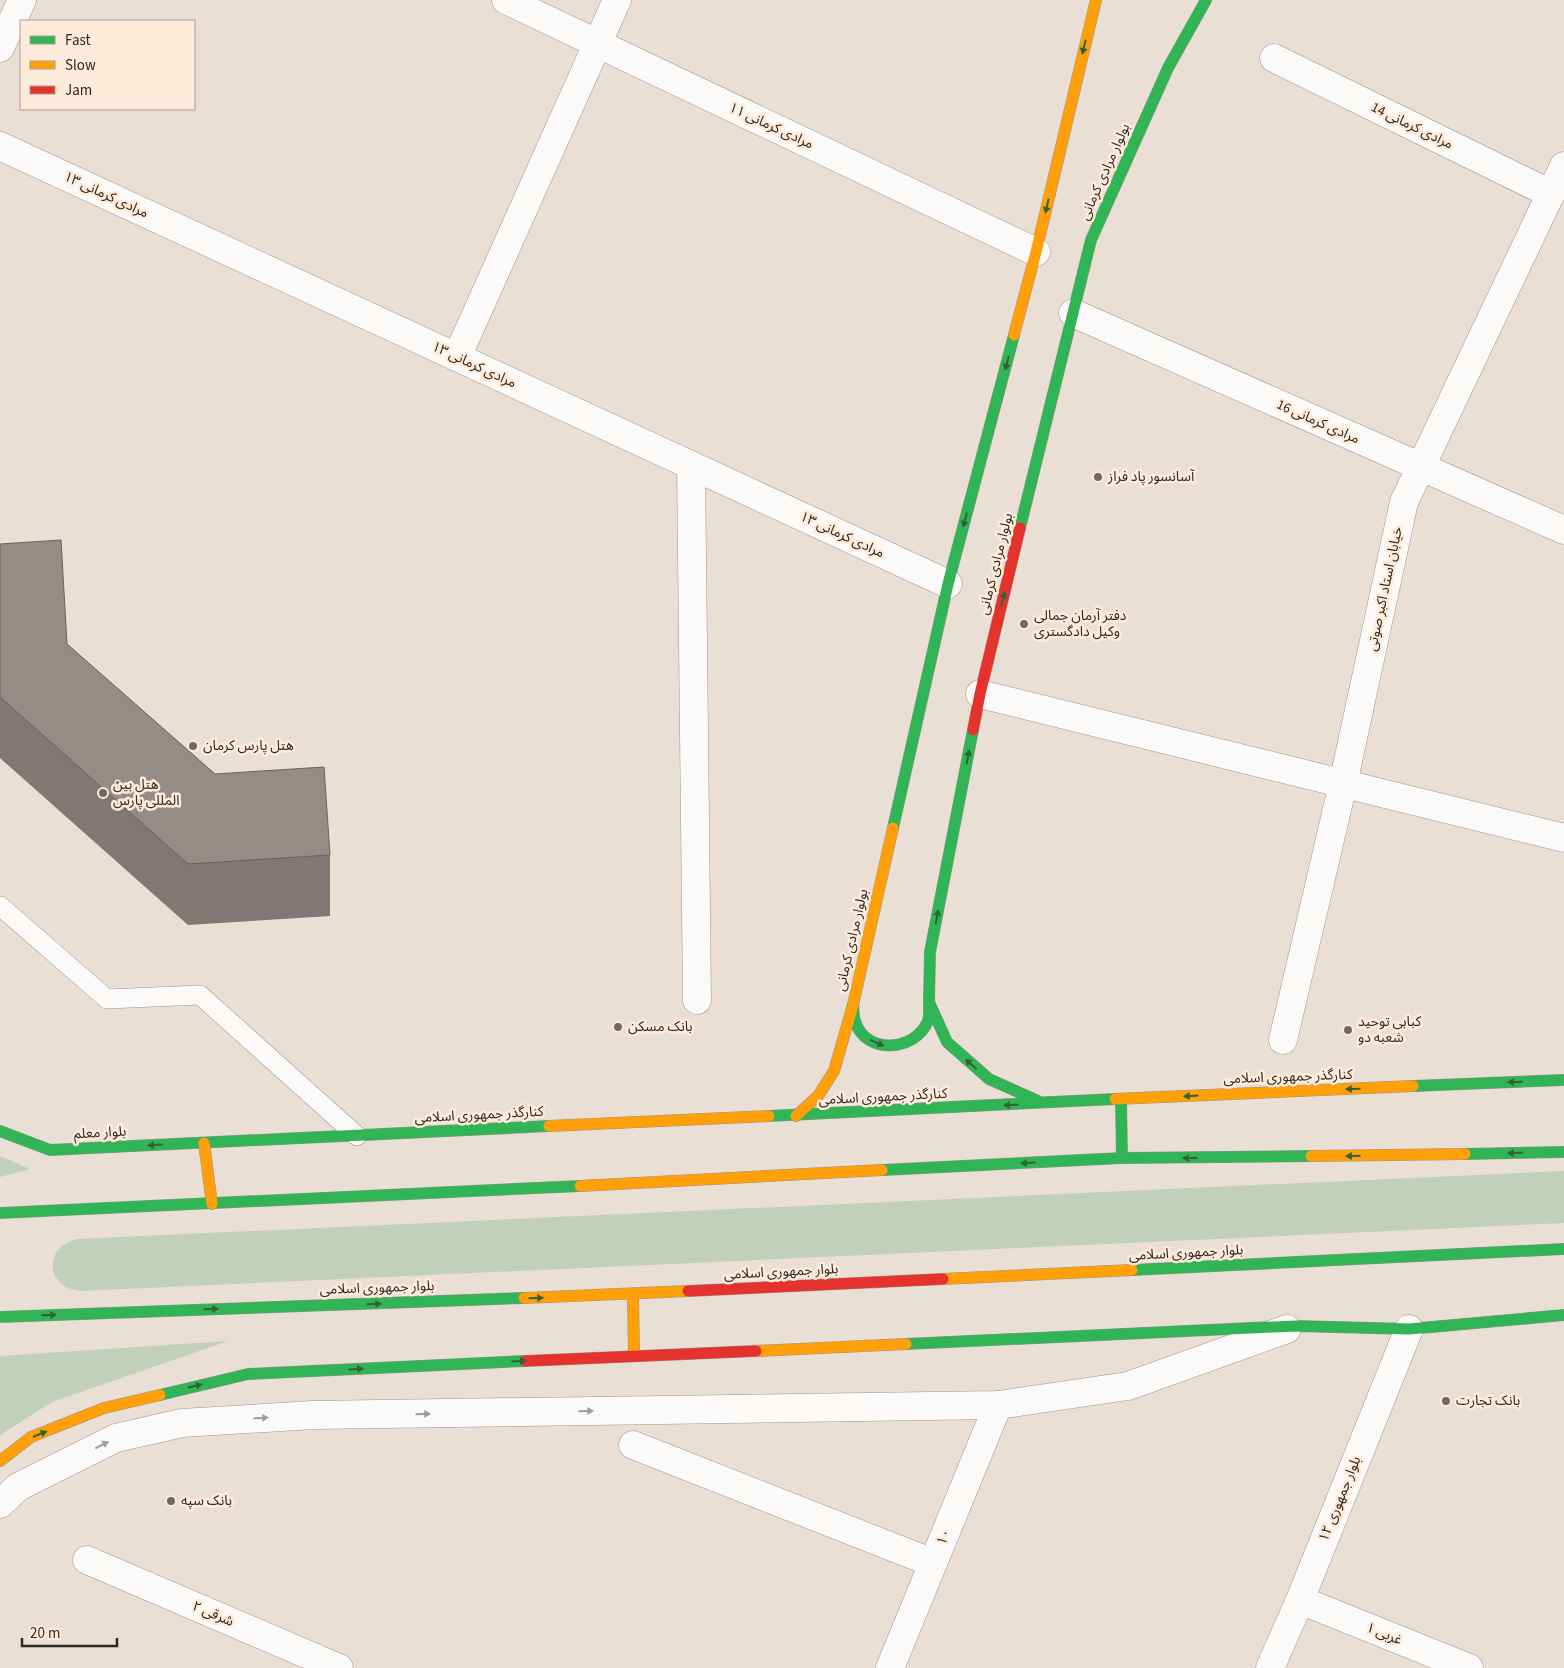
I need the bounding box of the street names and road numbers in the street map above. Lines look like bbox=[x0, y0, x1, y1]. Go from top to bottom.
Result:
street label: مرادی کرمانی ۱۱ bbox=[726, 98, 816, 154]
street label: مرادی کرمانی 14 bbox=[1368, 98, 1456, 154]
street label: بولوار مرادی کرمانی bbox=[1075, 120, 1135, 224]
street label: مرادی کرمانی ۱۳ bbox=[61, 167, 151, 223]
street label: مرادی کرمانی ۱۳ bbox=[429, 337, 519, 393]
street label: مرادی کرمانی 16 bbox=[1273, 395, 1363, 449]
street label: مرادی کرمانی ۱۳ bbox=[797, 507, 887, 563]
street label: بولوار مرادی کرمانی bbox=[974, 511, 1018, 617]
street label: خیابان استاد اکبر صوتی bbox=[1362, 525, 1408, 653]
street label: بولوار مرادی کرمانی bbox=[831, 887, 874, 993]
street label: کنارگذر جمهوری اسلامی bbox=[1223, 1065, 1353, 1089]
street label: کنارگذر جمهوری اسلامی bbox=[818, 1084, 948, 1110]
street label: کنارگذر جمهوری اسلامی bbox=[414, 1102, 544, 1128]
street label: بلوار معلم bbox=[73, 1122, 127, 1144]
street label: بلوار جمهوری اسلامی bbox=[1128, 1240, 1244, 1266]
street label: بلوار جمهوری اسلامی bbox=[723, 1259, 839, 1285]
street label: بلوار جمهوری اسلامی bbox=[319, 1276, 435, 1300]
street label: بلوار جمهوری ۱۲ bbox=[1314, 1453, 1366, 1545]
street label: ۱۰ bbox=[932, 1526, 956, 1548]
street label: ۲ شرقی bbox=[189, 1596, 237, 1632]
street label: ۱ غربی bbox=[1363, 1618, 1405, 1650]

